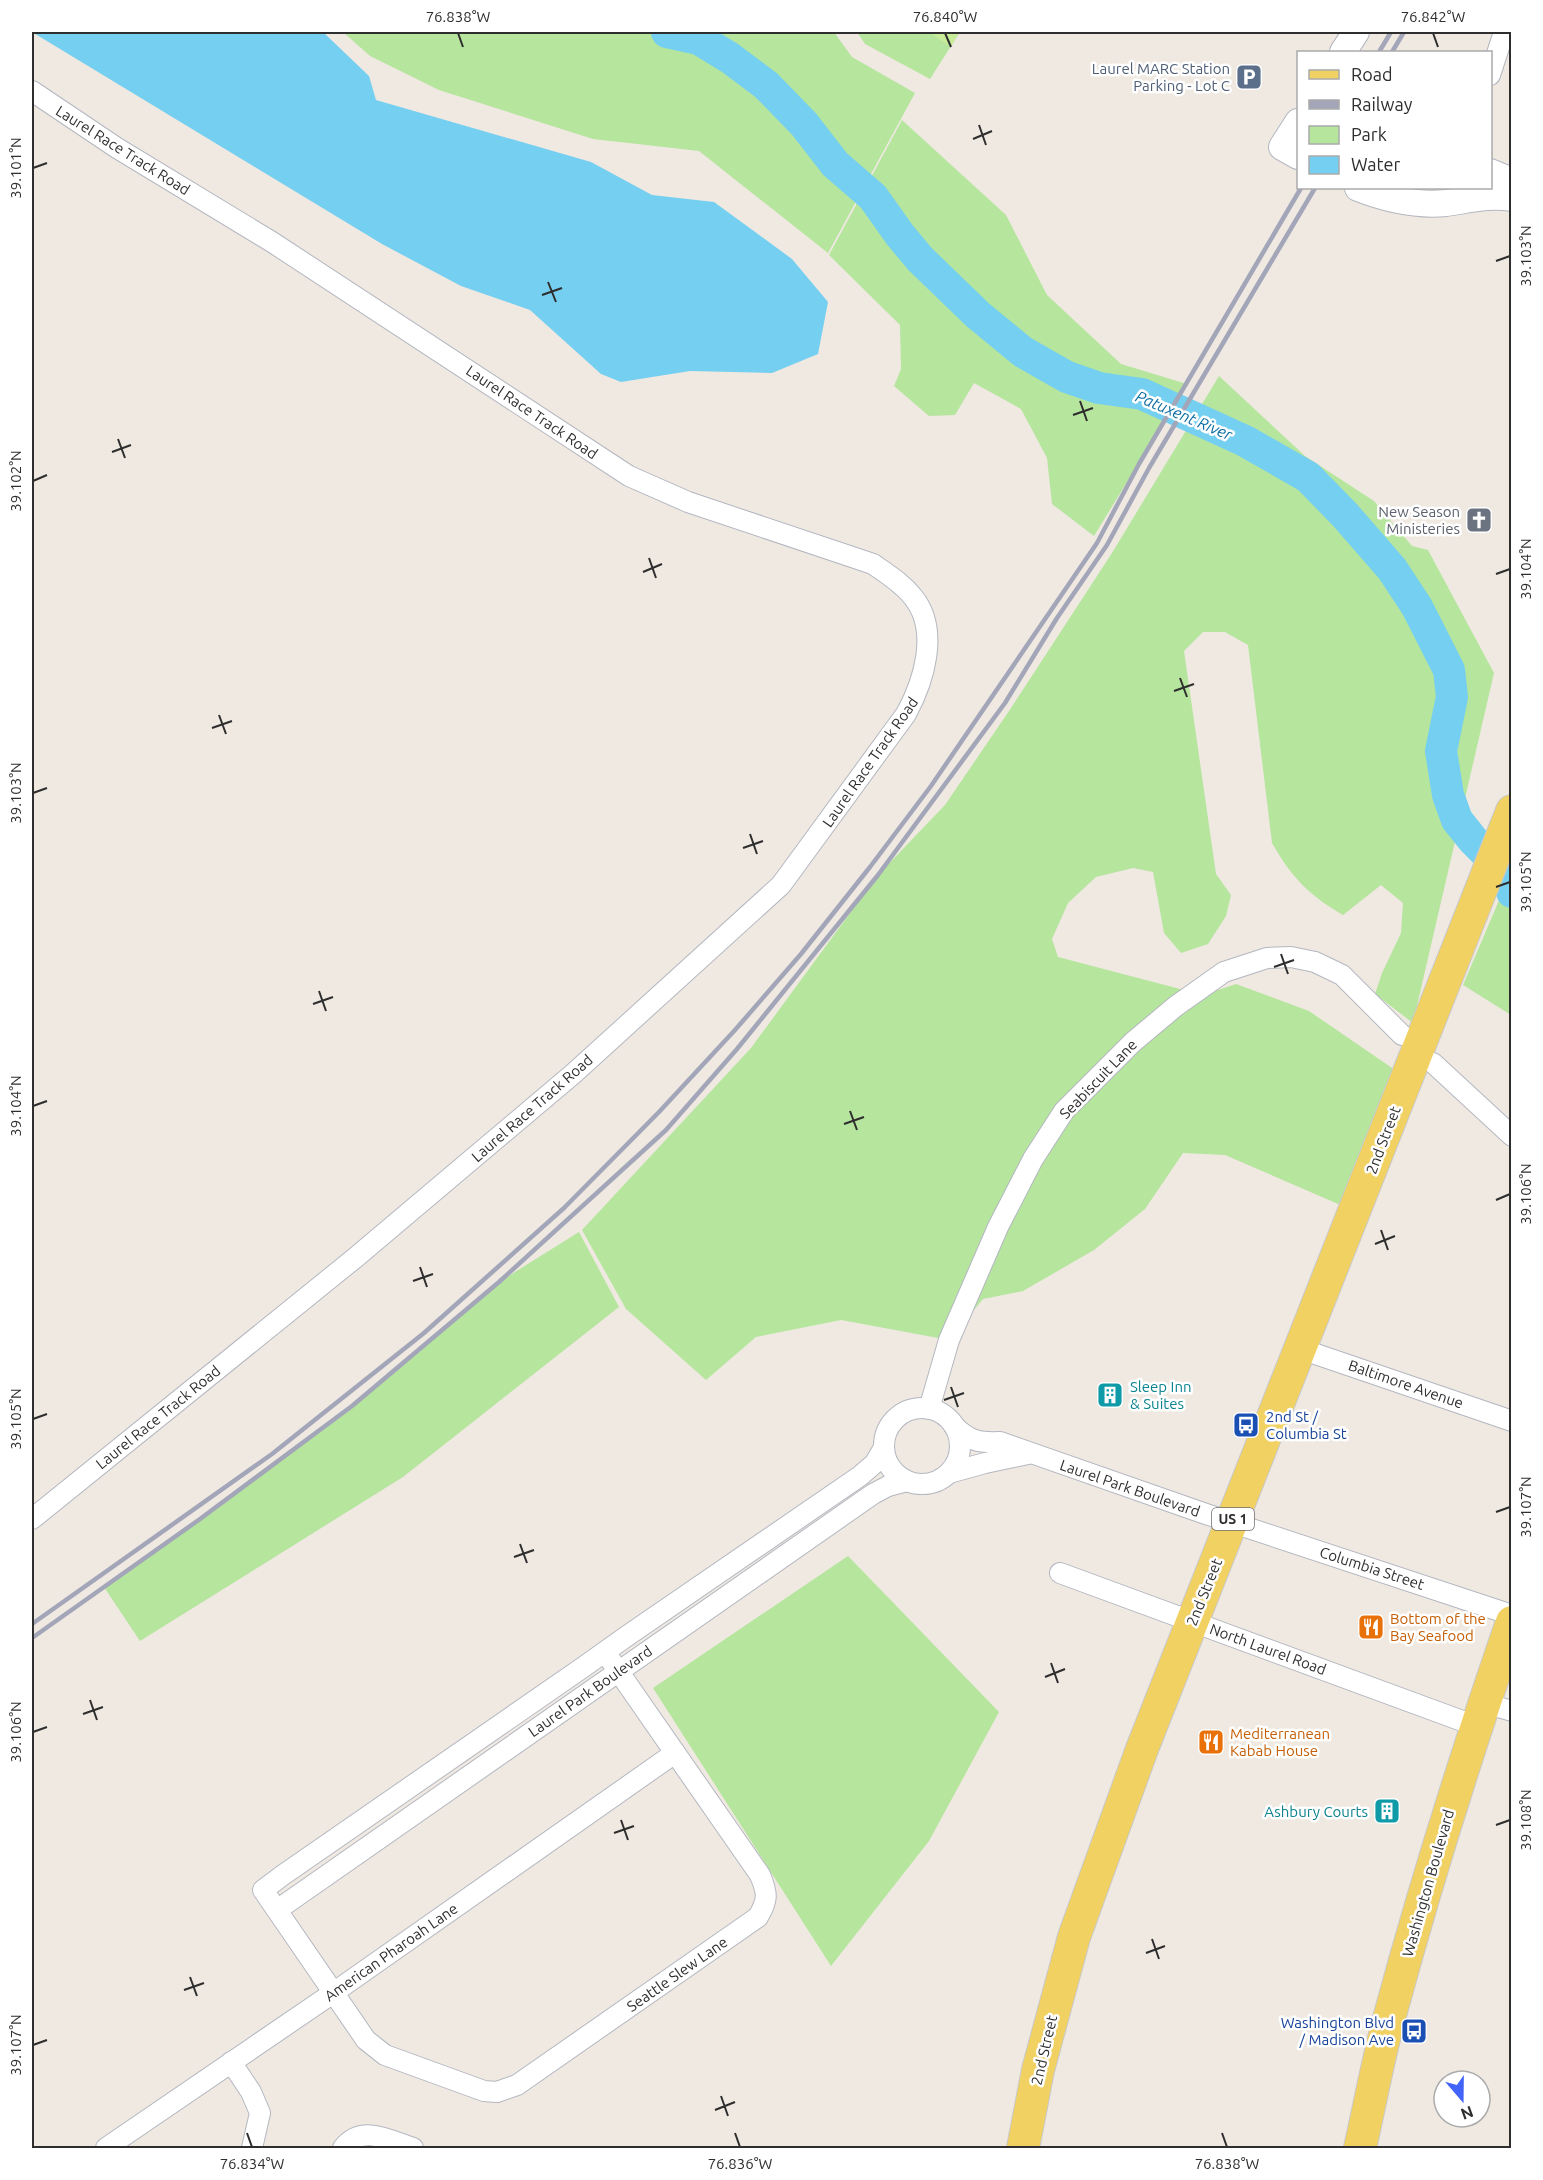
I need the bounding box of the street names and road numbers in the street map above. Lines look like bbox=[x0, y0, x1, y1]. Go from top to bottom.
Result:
street label: Laurel Race Track Road bbox=[53, 102, 193, 198]
street label: Laurel Race Track Road bbox=[463, 362, 601, 462]
street label: Laurel Race Track Road bbox=[819, 694, 921, 830]
street label: Seabiscuit Lane bbox=[1056, 1036, 1140, 1122]
street label: Laurel Race Track Road bbox=[468, 1051, 596, 1165]
street label: 2nd Street bbox=[1362, 1104, 1404, 1176]
street label: Baltimore Avenue bbox=[1346, 1356, 1466, 1412]
street label: Laurel Race Track Road bbox=[93, 1362, 223, 1472]
street label: Laurel Park Boulevard bbox=[1058, 1456, 1202, 1520]
road number: US 1 bbox=[1212, 1508, 1254, 1530]
street label: Columbia Street bbox=[1318, 1543, 1426, 1593]
street label: 2nd Street bbox=[1183, 1556, 1225, 1628]
street label: North Laurel Road bbox=[1207, 1620, 1329, 1678]
street label: Laurel Park Boulevard bbox=[525, 1642, 655, 1740]
street label: Washington Boulevard bbox=[1399, 1807, 1457, 1959]
street label: American Pharoah Lane bbox=[321, 1900, 461, 2004]
street label: Seattle Slew Lane bbox=[624, 1933, 730, 2015]
street label: 2nd Street bbox=[1028, 2013, 1060, 2087]

